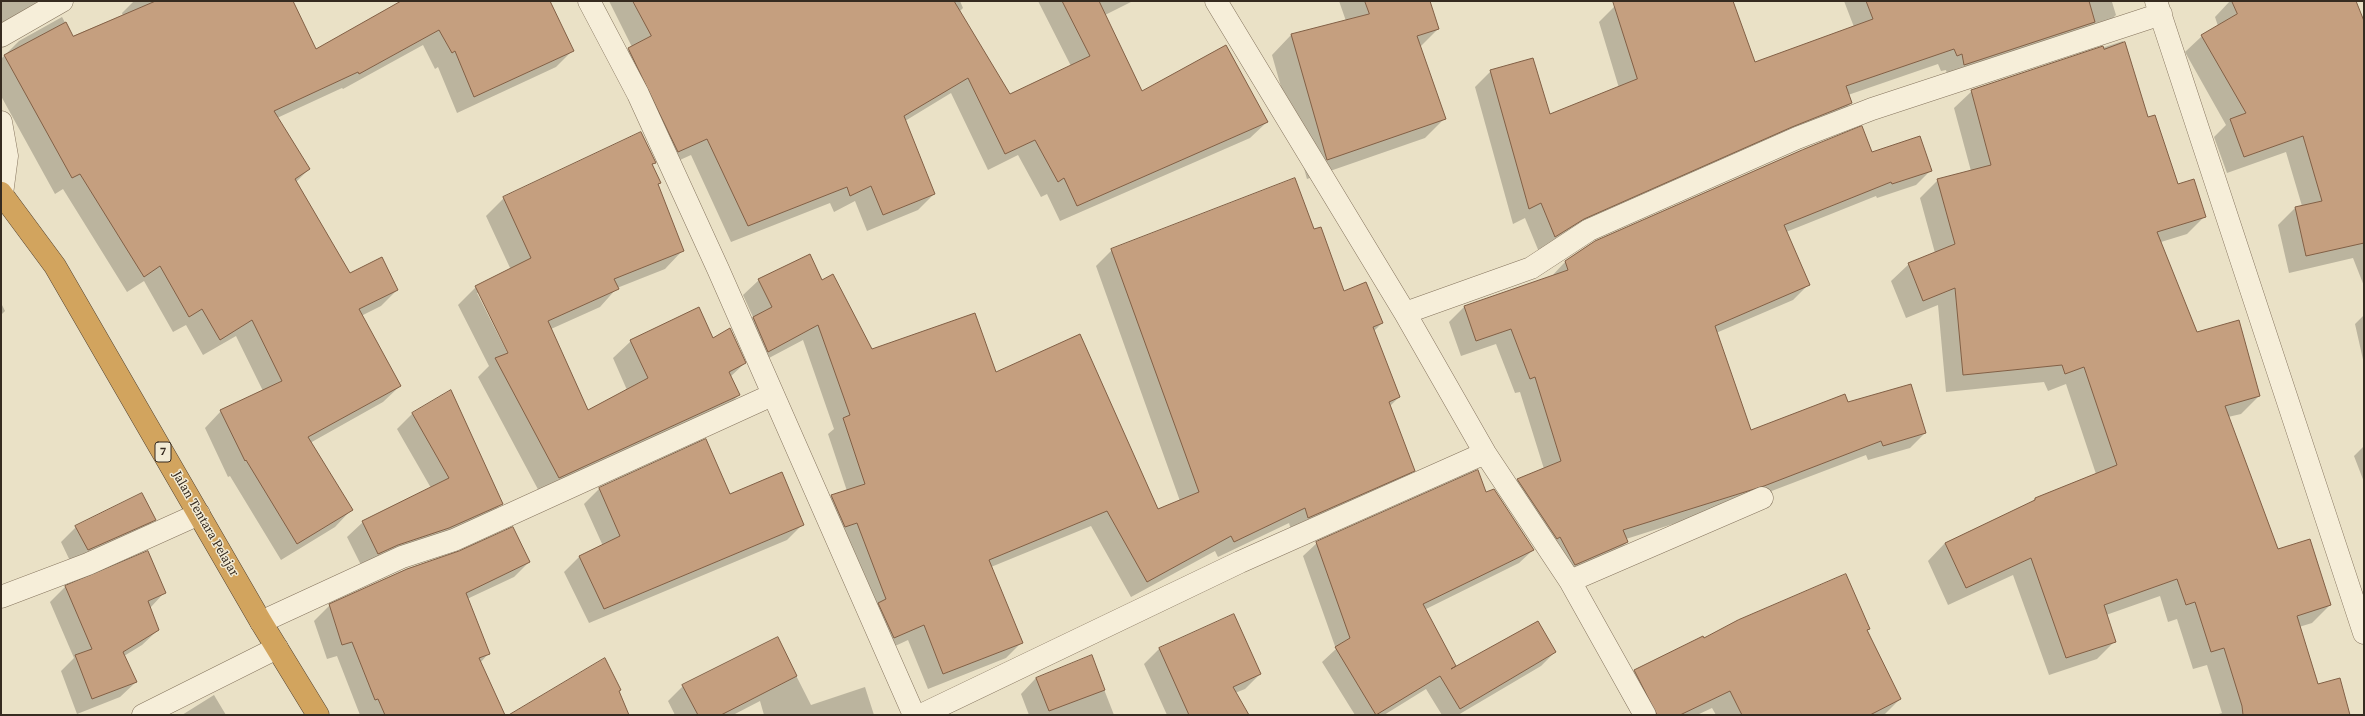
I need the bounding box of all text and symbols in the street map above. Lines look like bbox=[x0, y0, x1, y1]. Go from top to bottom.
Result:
road number: 7 bbox=[155, 442, 171, 462]
street label: Jalan Tentara Pelajar bbox=[168, 468, 242, 580]

